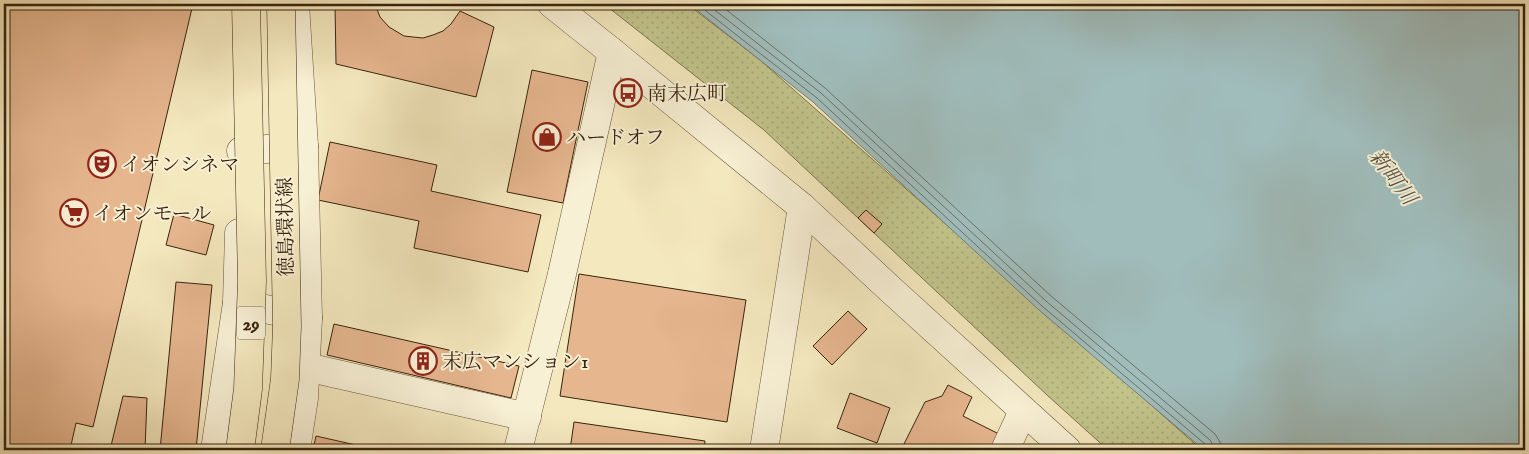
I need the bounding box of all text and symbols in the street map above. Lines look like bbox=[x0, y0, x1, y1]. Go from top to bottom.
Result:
bus stop icon: 南末広町 bbox=[613, 78, 643, 108]
place label: 南末広町 bbox=[647, 82, 727, 107]
shop icon: ハードオフ bbox=[532, 122, 562, 152]
place label: ハードオフ bbox=[566, 126, 665, 151]
water label: 新町川 bbox=[1362, 145, 1423, 213]
theatre icon: イオンシネマ bbox=[87, 149, 117, 179]
place label: イオンシネマ bbox=[121, 153, 239, 178]
street label: 徳島環状線 bbox=[273, 177, 300, 277]
supermarket icon: イオンモール bbox=[59, 198, 89, 228]
place label: イオンモール bbox=[93, 202, 211, 227]
road number: 29 bbox=[237, 306, 265, 339]
building icon: 末広マンション1 bbox=[408, 346, 438, 376]
place label: 末広マンション1 bbox=[442, 350, 589, 375]

